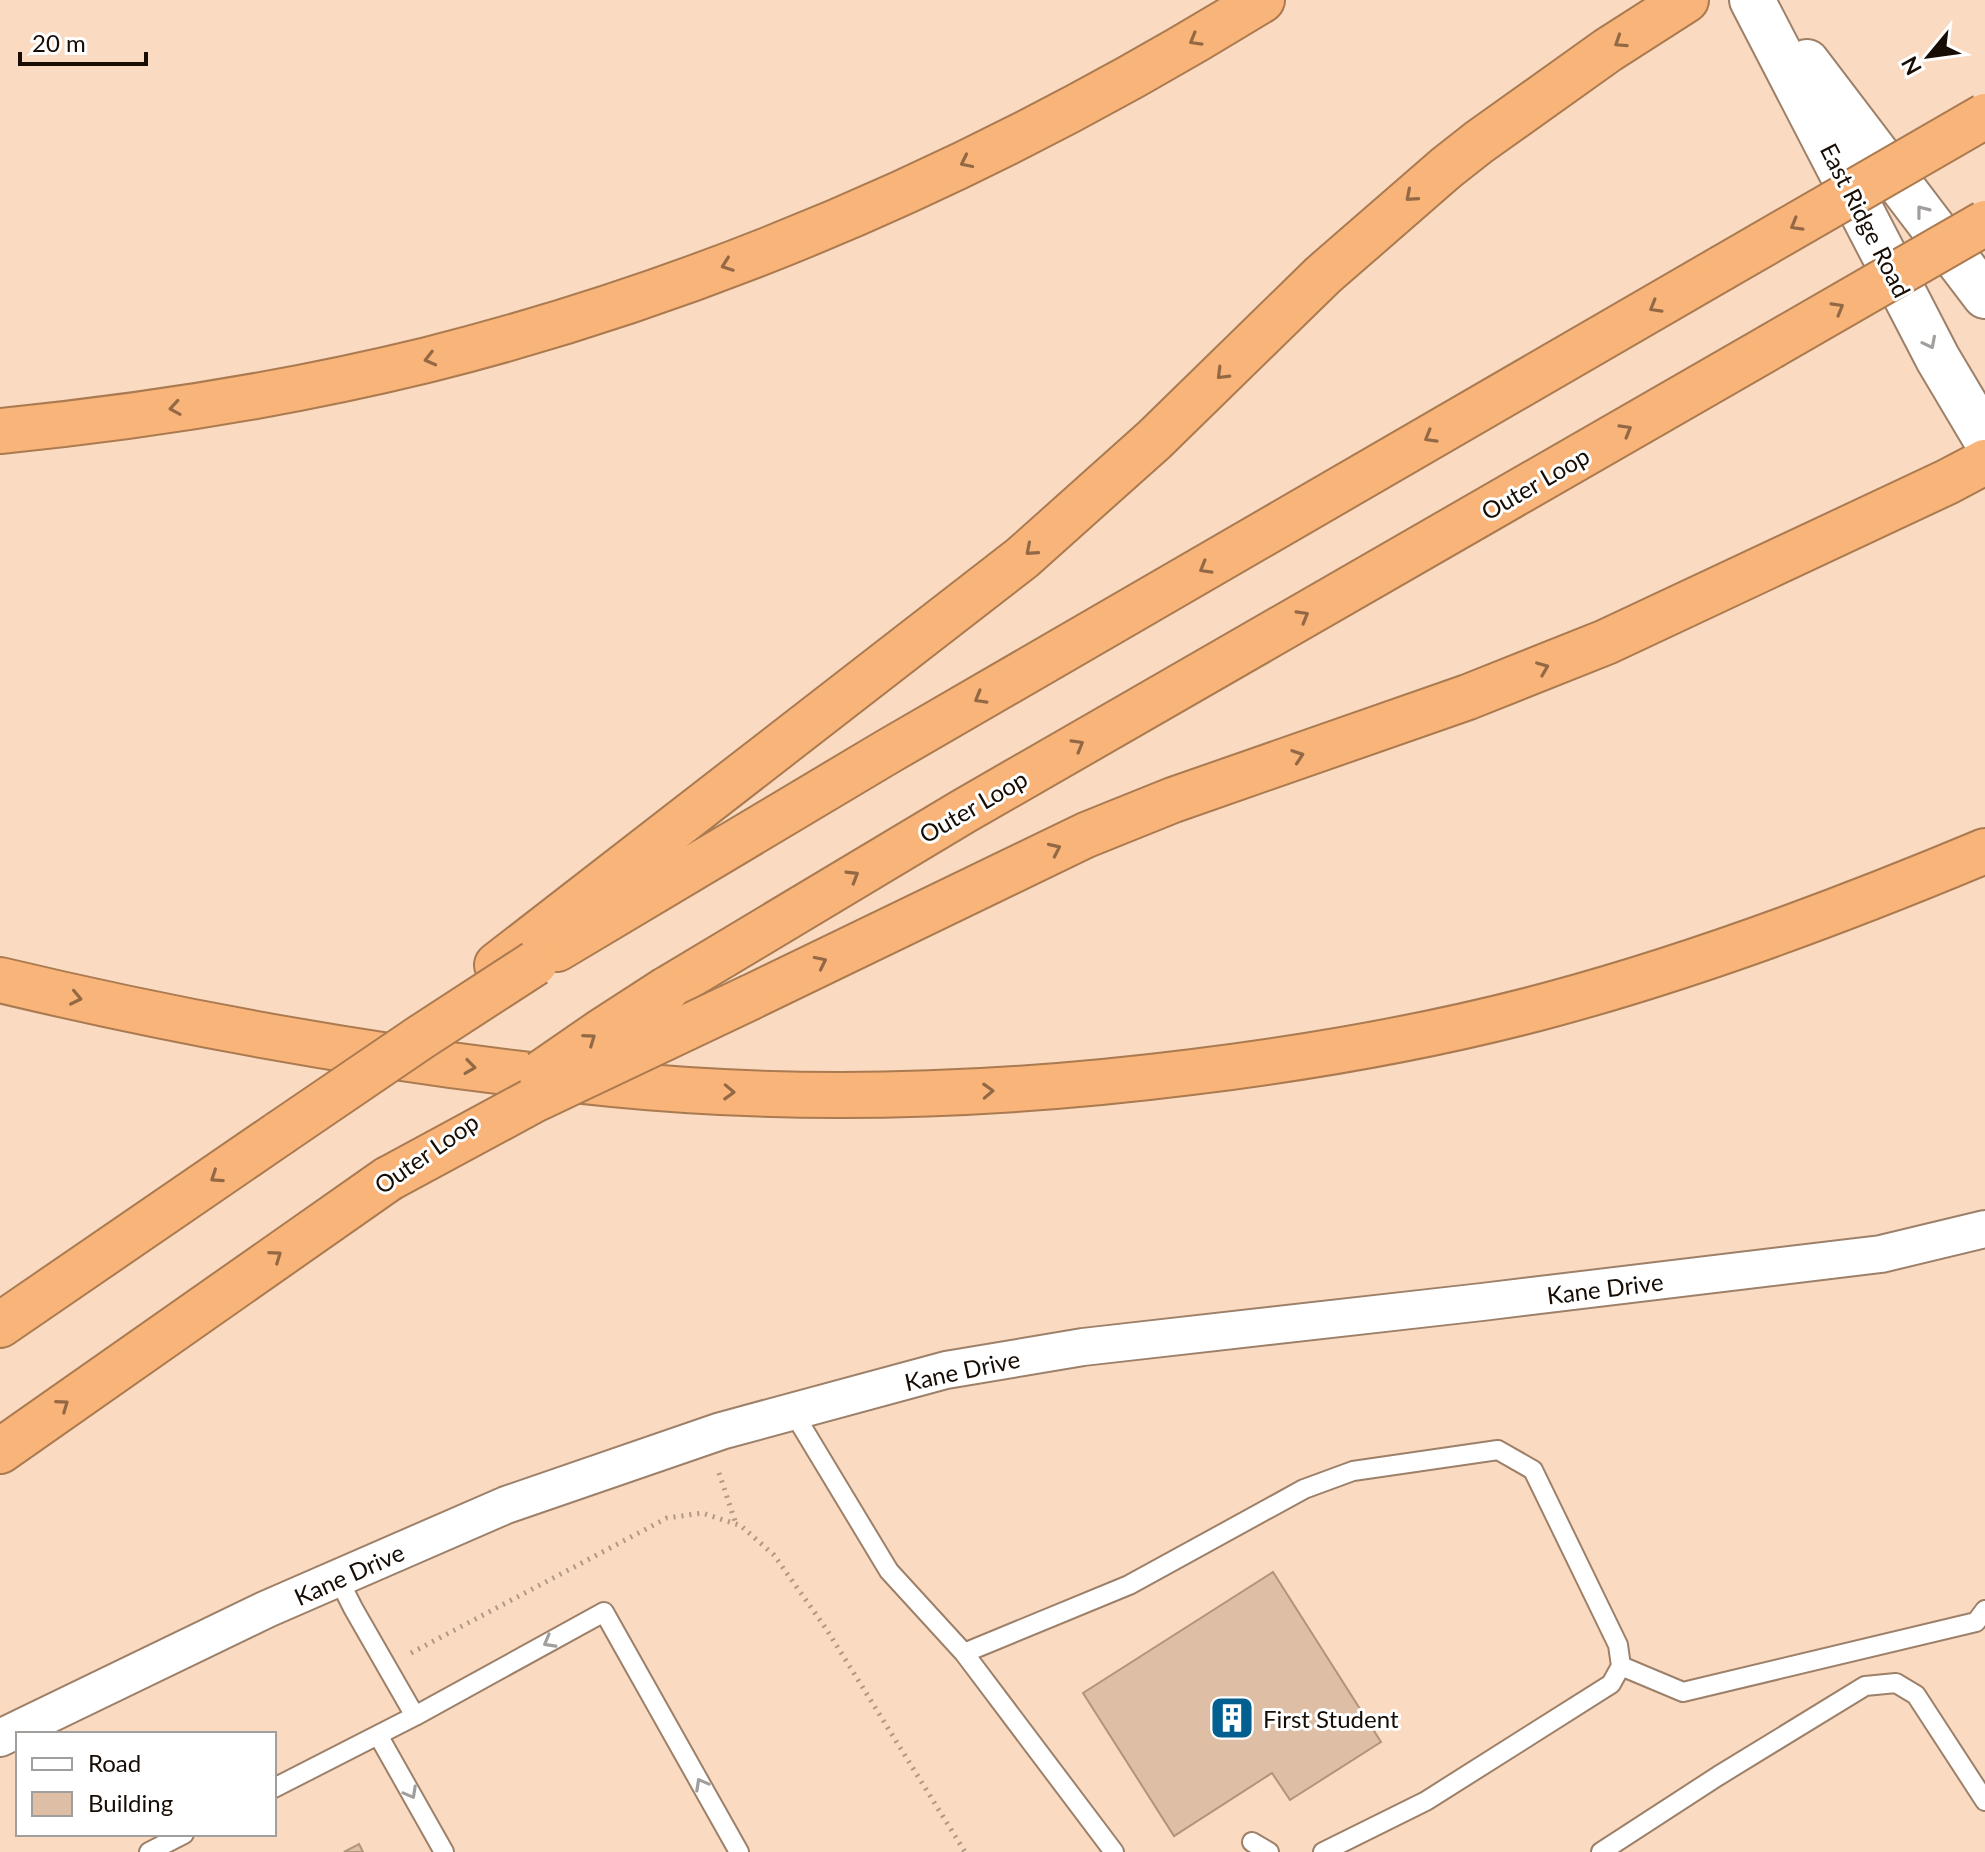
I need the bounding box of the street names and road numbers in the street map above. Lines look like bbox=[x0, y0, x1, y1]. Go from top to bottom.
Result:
street label: East Ridge Road bbox=[1815, 138, 1917, 302]
street label: Outer Loop bbox=[1476, 440, 1594, 526]
street label: Outer Loop bbox=[914, 763, 1032, 849]
street label: Outer Loop bbox=[368, 1107, 484, 1199]
street label: Kane Drive bbox=[1545, 1266, 1665, 1310]
street label: Kane Drive bbox=[902, 1344, 1022, 1396]
street label: Kane Drive bbox=[290, 1537, 408, 1611]

